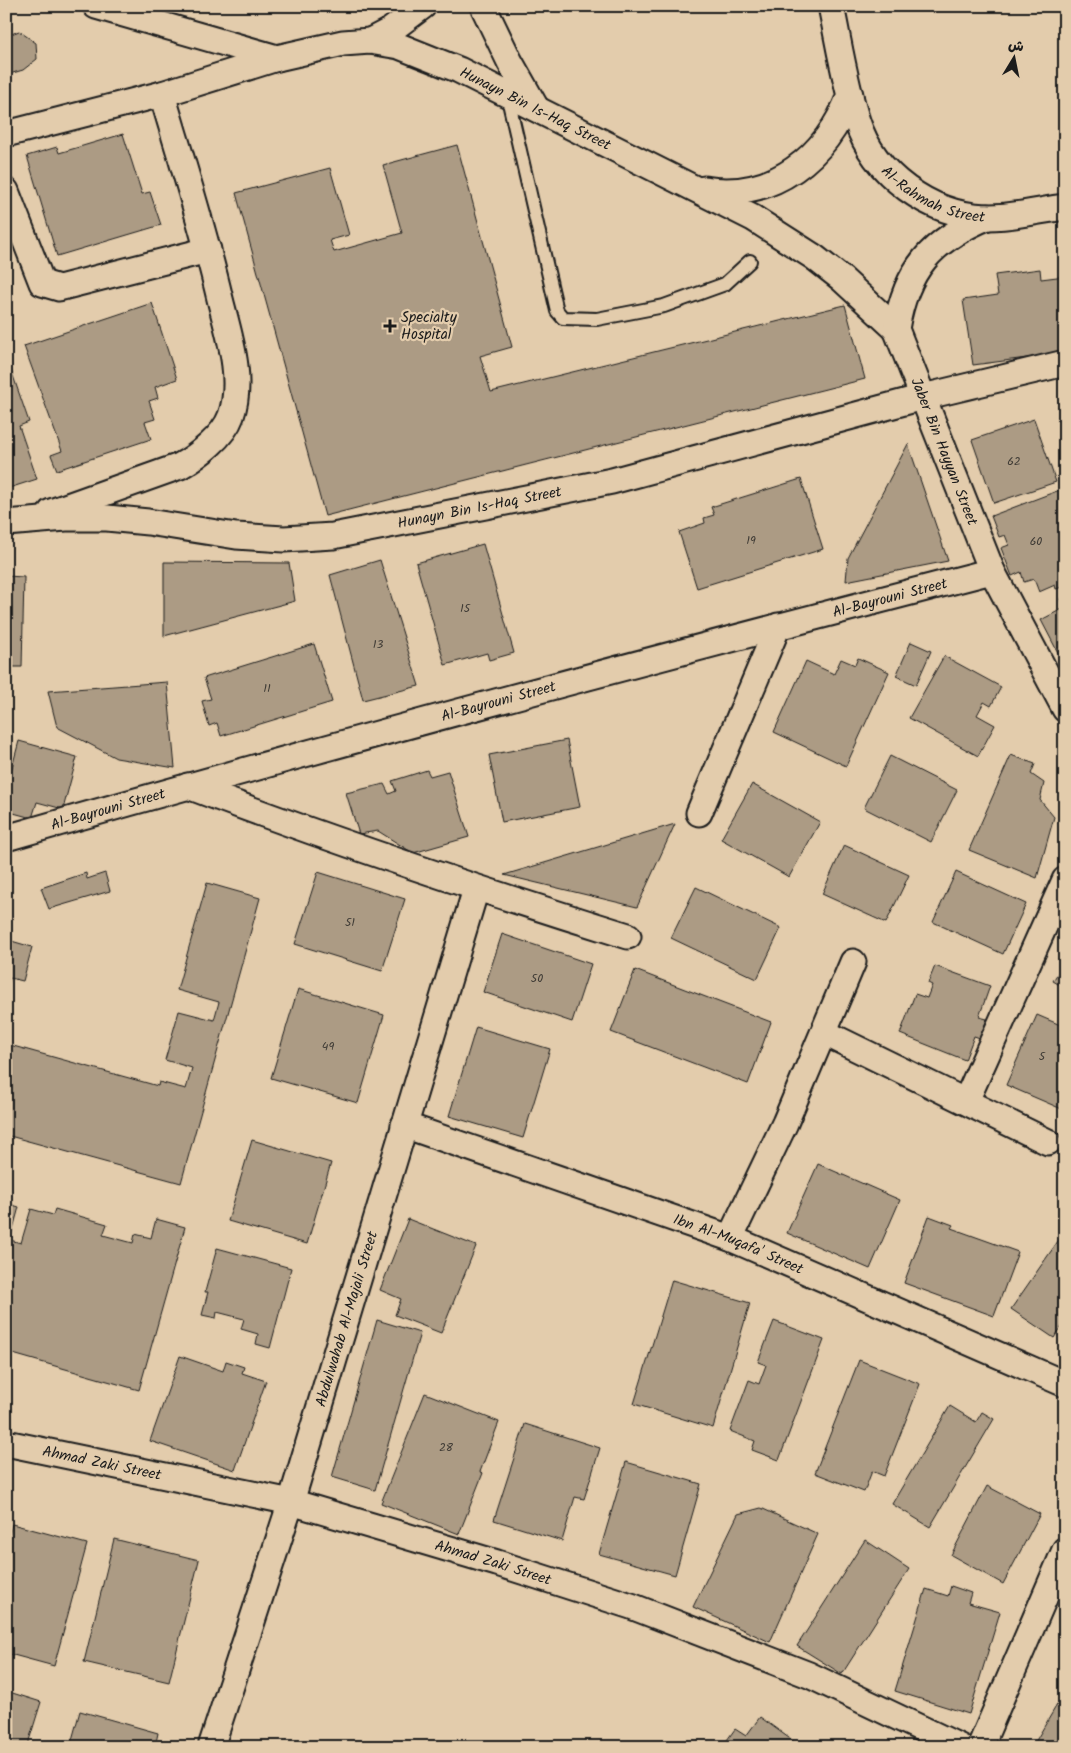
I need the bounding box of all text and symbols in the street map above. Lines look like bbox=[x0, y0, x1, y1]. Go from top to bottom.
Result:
north arrow bbox=[988, 32, 1038, 82]
text: ش bbox=[1007, 34, 1026, 58]
street label: Hunayn Bin Is-Haq Street bbox=[455, 61, 615, 158]
street label: Al-Rahmah Street bbox=[875, 160, 986, 230]
place label: Specialty Hospital bbox=[401, 306, 458, 347]
marker: Specialty Hospital bbox=[383, 319, 397, 333]
street label: Jaber Bin Hayyan Street bbox=[903, 374, 984, 529]
house number: 62 bbox=[1007, 452, 1021, 471]
street label: Hunayn Bin Is-Haq Street bbox=[396, 480, 564, 536]
house number: 19 bbox=[746, 531, 756, 550]
house number: 60 bbox=[1030, 532, 1042, 551]
street label: Al-Bayrouni Street bbox=[830, 572, 950, 625]
house number: 15 bbox=[460, 599, 472, 618]
house number: 13 bbox=[373, 635, 383, 654]
street label: Al-Bayrouni Street bbox=[438, 675, 559, 729]
house number: 11 bbox=[263, 679, 271, 698]
street label: Al-Bayrouni Street bbox=[48, 782, 168, 838]
house number: 51 bbox=[345, 913, 355, 932]
house number: 50 bbox=[531, 969, 543, 988]
house number: 49 bbox=[322, 1037, 334, 1056]
house number: 5 bbox=[1039, 1047, 1047, 1066]
street label: Ibn Al-Muqafa' Street bbox=[670, 1208, 807, 1282]
street label: Abdulwahab Al-Majali Street bbox=[309, 1228, 385, 1410]
house number: 28 bbox=[439, 1438, 454, 1457]
street label: Ahmad Zaki Street bbox=[40, 1440, 164, 1488]
street label: Ahmad Zaki Street bbox=[432, 1534, 554, 1593]

